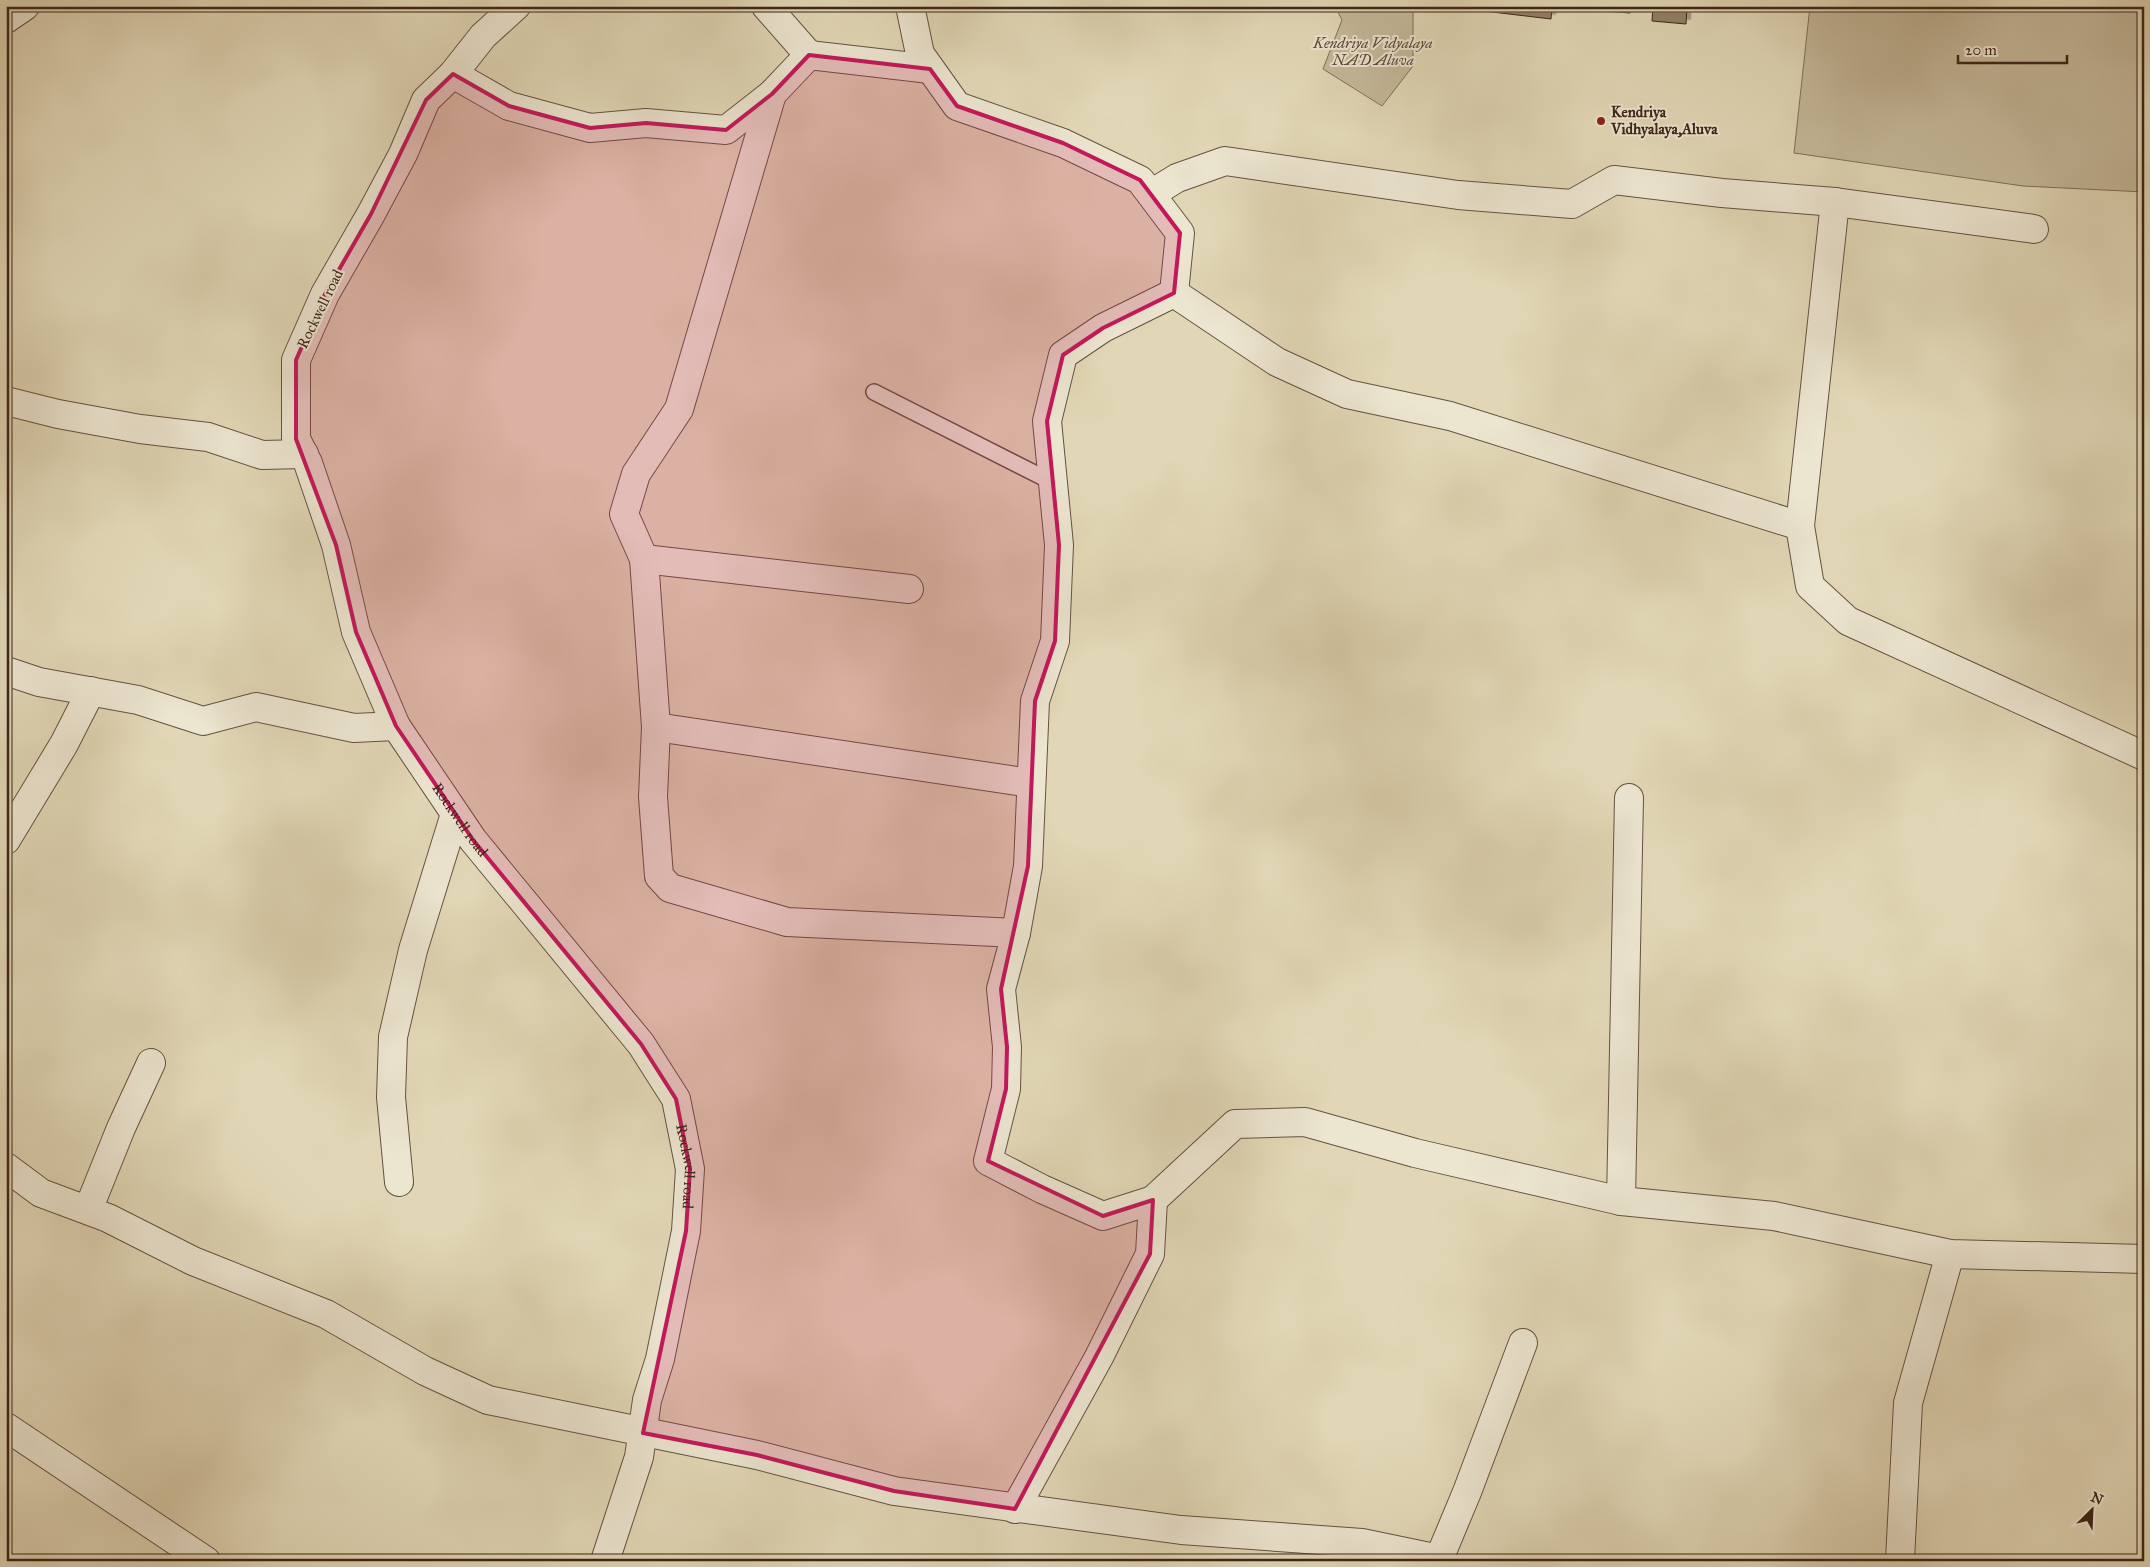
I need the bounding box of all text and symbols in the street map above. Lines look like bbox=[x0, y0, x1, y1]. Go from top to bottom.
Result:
scale bar bbox=[1958, 32, 2066, 64]
park label: Kendriya Vidyalaya NAD Aluva bbox=[1312, 34, 1433, 69]
text: 20 m bbox=[1965, 41, 1997, 59]
place label: Kendriya Vidhyalaya,Aluva bbox=[1610, 103, 1718, 139]
marker: Kendriya Vidhyalaya,Aluva bbox=[1595, 115, 1607, 127]
street label: Rockwell road bbox=[293, 266, 347, 351]
street label: Rockwell road bbox=[428, 779, 492, 861]
street label: Rockwell road bbox=[672, 1122, 699, 1210]
north arrow bbox=[2068, 1484, 2118, 1534]
text: N bbox=[2088, 1488, 2106, 1509]

